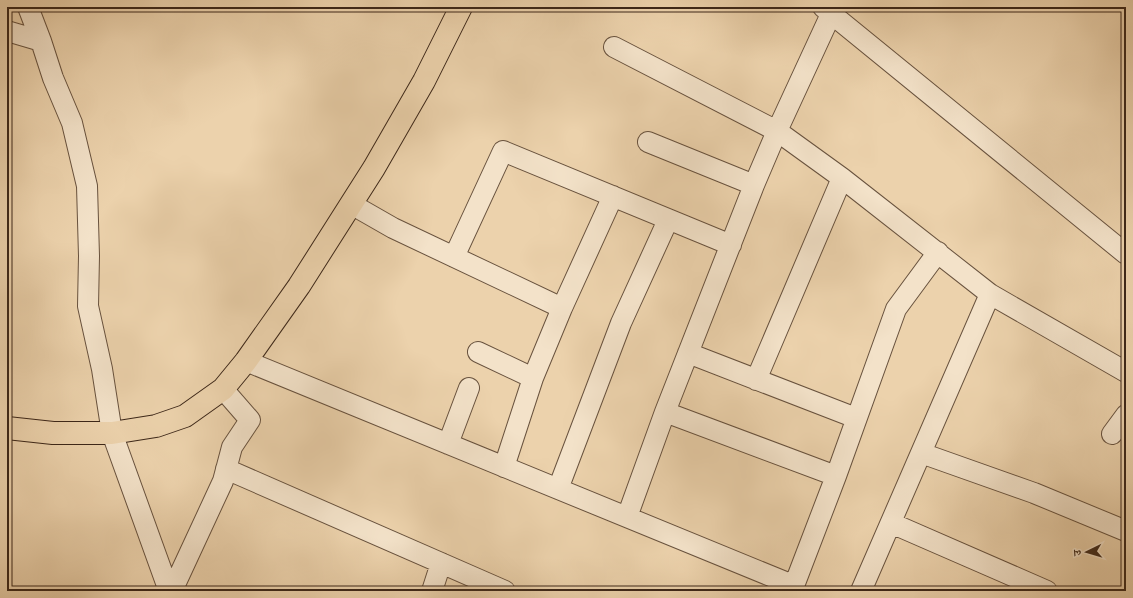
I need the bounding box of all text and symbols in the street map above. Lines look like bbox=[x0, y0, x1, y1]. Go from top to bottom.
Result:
north arrow bbox=[1067, 532, 1107, 572]
text: उ bbox=[1071, 548, 1085, 557]

